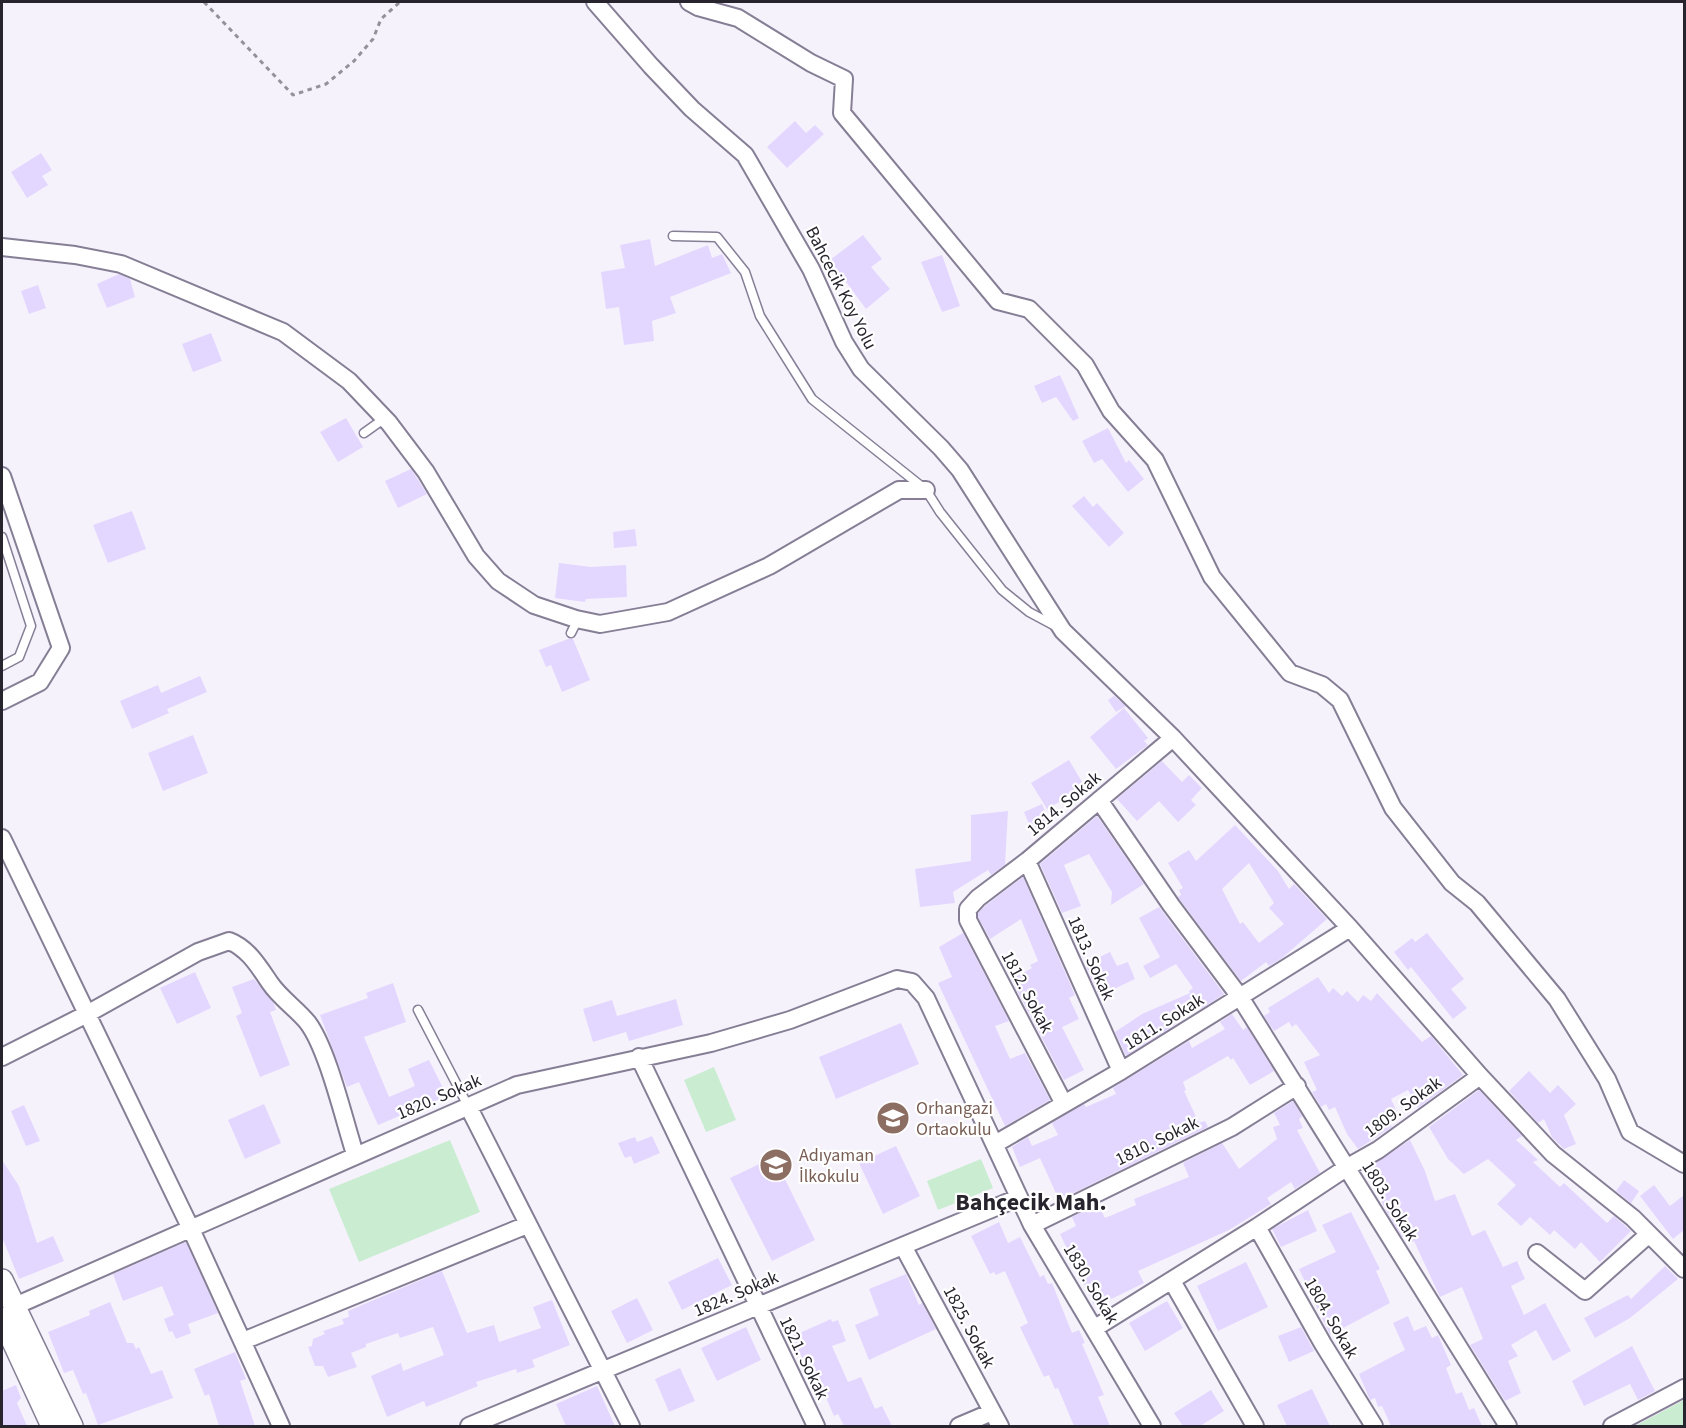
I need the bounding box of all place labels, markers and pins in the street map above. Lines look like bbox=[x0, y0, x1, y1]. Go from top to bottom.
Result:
place label: Orhangazi Ortaokulu bbox=[916, 1096, 993, 1142]
school or university icon: Orhangazi Ortaokulu bbox=[875, 1100, 911, 1136]
place label: Adıyaman İlkokulu bbox=[799, 1143, 874, 1189]
school or university icon: Adıyaman İlkokulu bbox=[758, 1147, 794, 1183]

